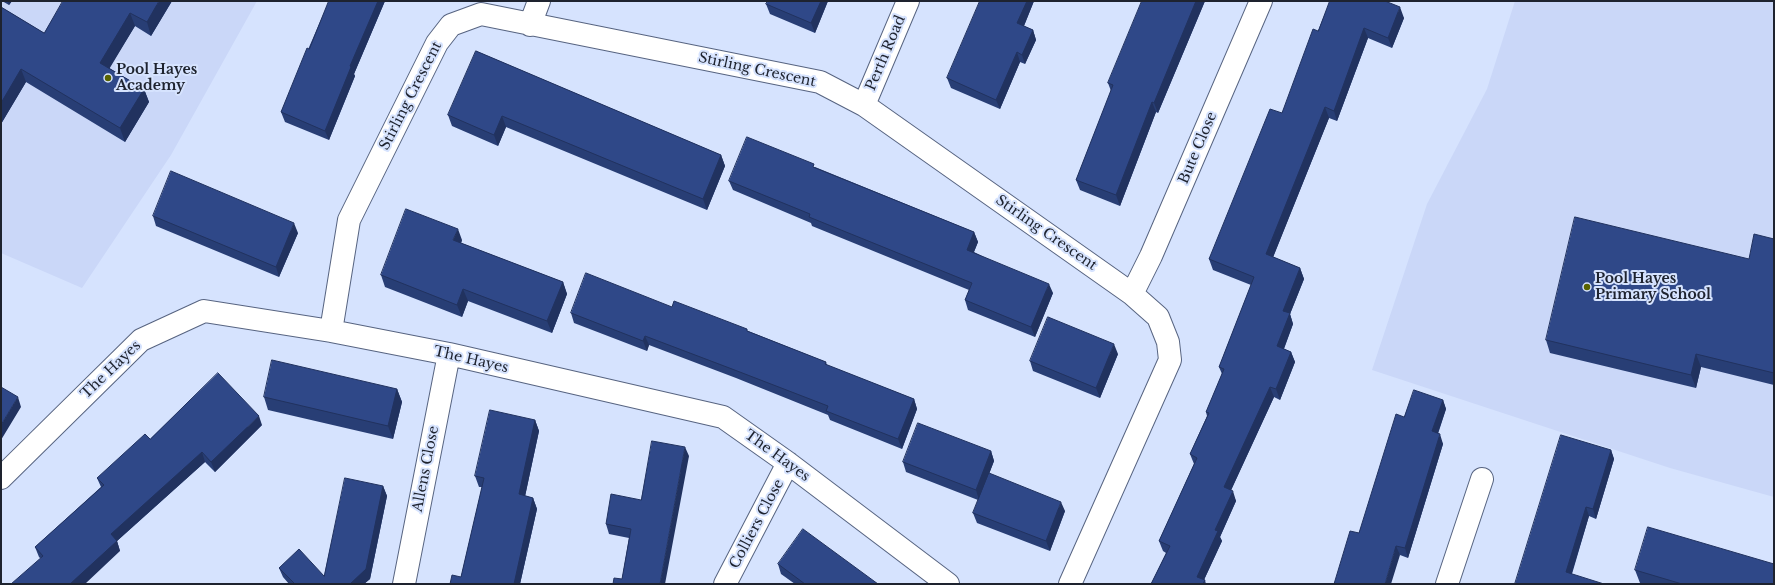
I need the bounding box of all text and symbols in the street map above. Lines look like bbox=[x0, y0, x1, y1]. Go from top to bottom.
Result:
street label: Perth Road bbox=[863, 13, 909, 93]
street label: Stirling Crescent bbox=[376, 39, 446, 153]
street label: Stirling Crescent bbox=[697, 49, 817, 91]
place label: Pool Hayes Academy bbox=[116, 62, 197, 94]
marker: Pool Hayes Academy bbox=[103, 73, 113, 83]
street label: Bute Close bbox=[1175, 109, 1221, 187]
street label: Stirling Crescent bbox=[992, 192, 1100, 274]
place label: Pool Hayes Primary School bbox=[1595, 271, 1711, 304]
marker: Pool Hayes Primary School bbox=[1582, 282, 1592, 292]
street label: The Hayes bbox=[78, 337, 144, 403]
street label: The Hayes bbox=[432, 343, 510, 377]
street label: Allens Close bbox=[409, 425, 443, 513]
street label: The Hayes bbox=[741, 427, 813, 485]
street label: Colliers Close bbox=[726, 477, 788, 571]

